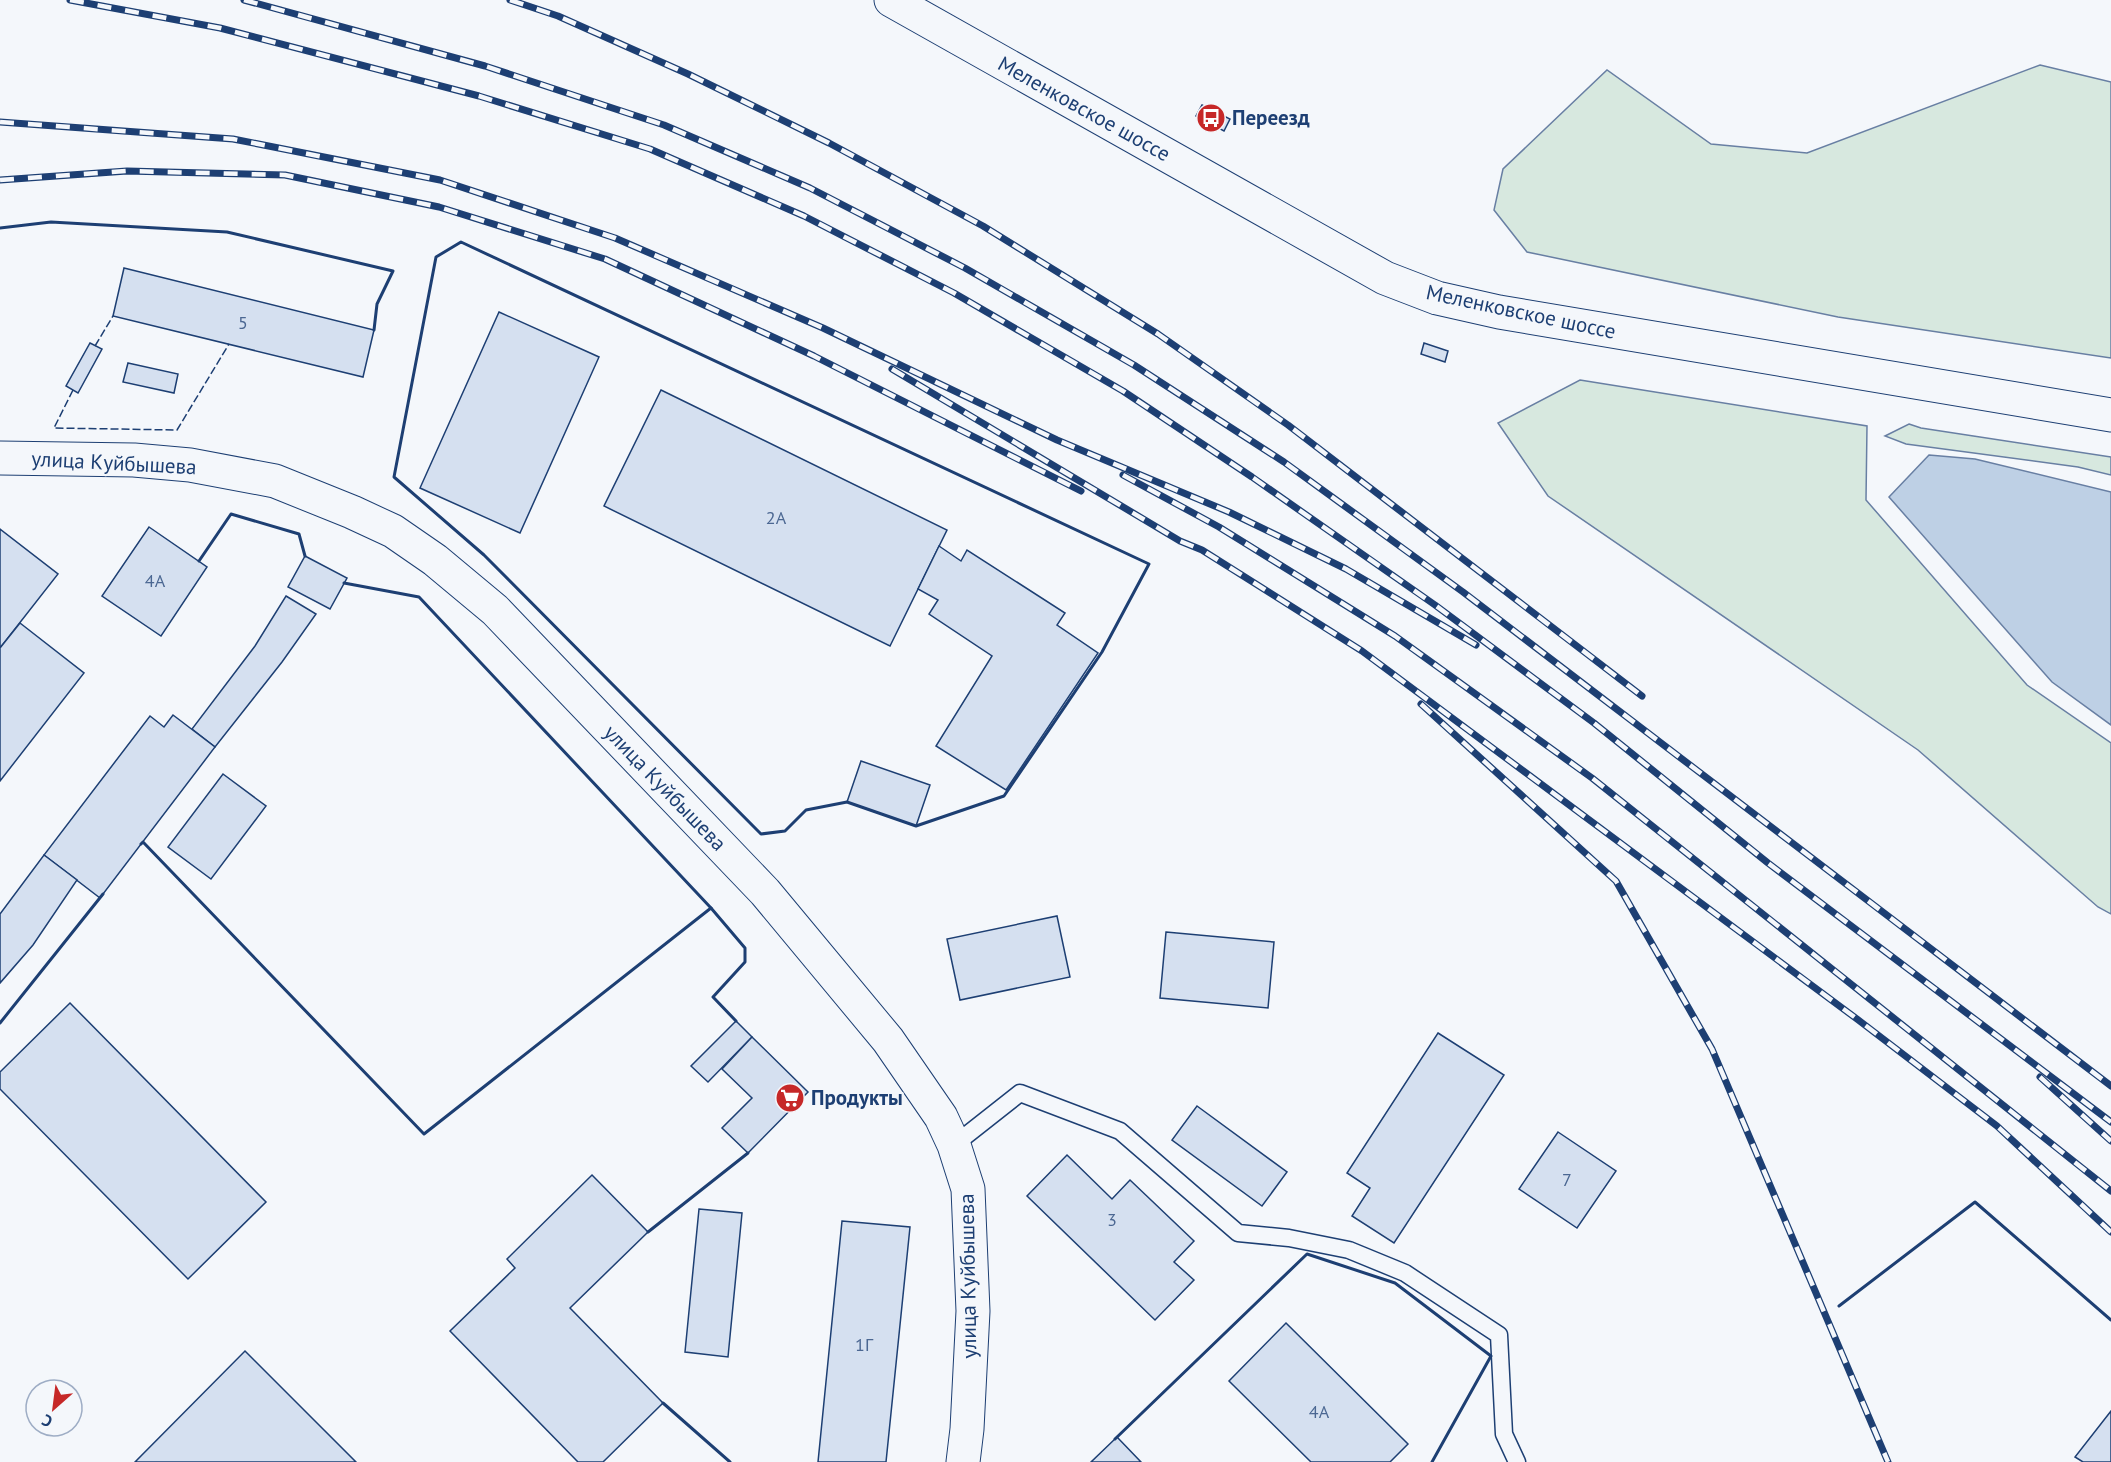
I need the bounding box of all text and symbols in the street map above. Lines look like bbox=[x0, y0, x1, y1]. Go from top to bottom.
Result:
street label: Меленковское шоссе bbox=[993, 50, 1175, 167]
bus stop icon: Переезд bbox=[1195, 102, 1227, 134]
place label: Переезд bbox=[1232, 104, 1310, 131]
street label: Меленковское шоссе bbox=[1424, 278, 1618, 345]
house number: 5 bbox=[238, 311, 248, 334]
street label: улица Куйбышева bbox=[31, 445, 197, 480]
house number: 2А bbox=[766, 506, 787, 529]
house number: 4А bbox=[145, 569, 166, 592]
street label: улица Куйбышева bbox=[598, 719, 732, 856]
supermarket icon: Продукты bbox=[774, 1082, 806, 1114]
place label: Продукты bbox=[811, 1084, 903, 1111]
house number: 7 bbox=[1562, 1168, 1572, 1191]
street label: улица Куйбышева bbox=[953, 1193, 982, 1359]
house number: 3 bbox=[1107, 1208, 1117, 1231]
house number: 1Г bbox=[855, 1333, 874, 1356]
north arrow bbox=[24, 1378, 84, 1438]
house number: 4А bbox=[1309, 1400, 1330, 1423]
text: С bbox=[38, 1410, 56, 1432]

